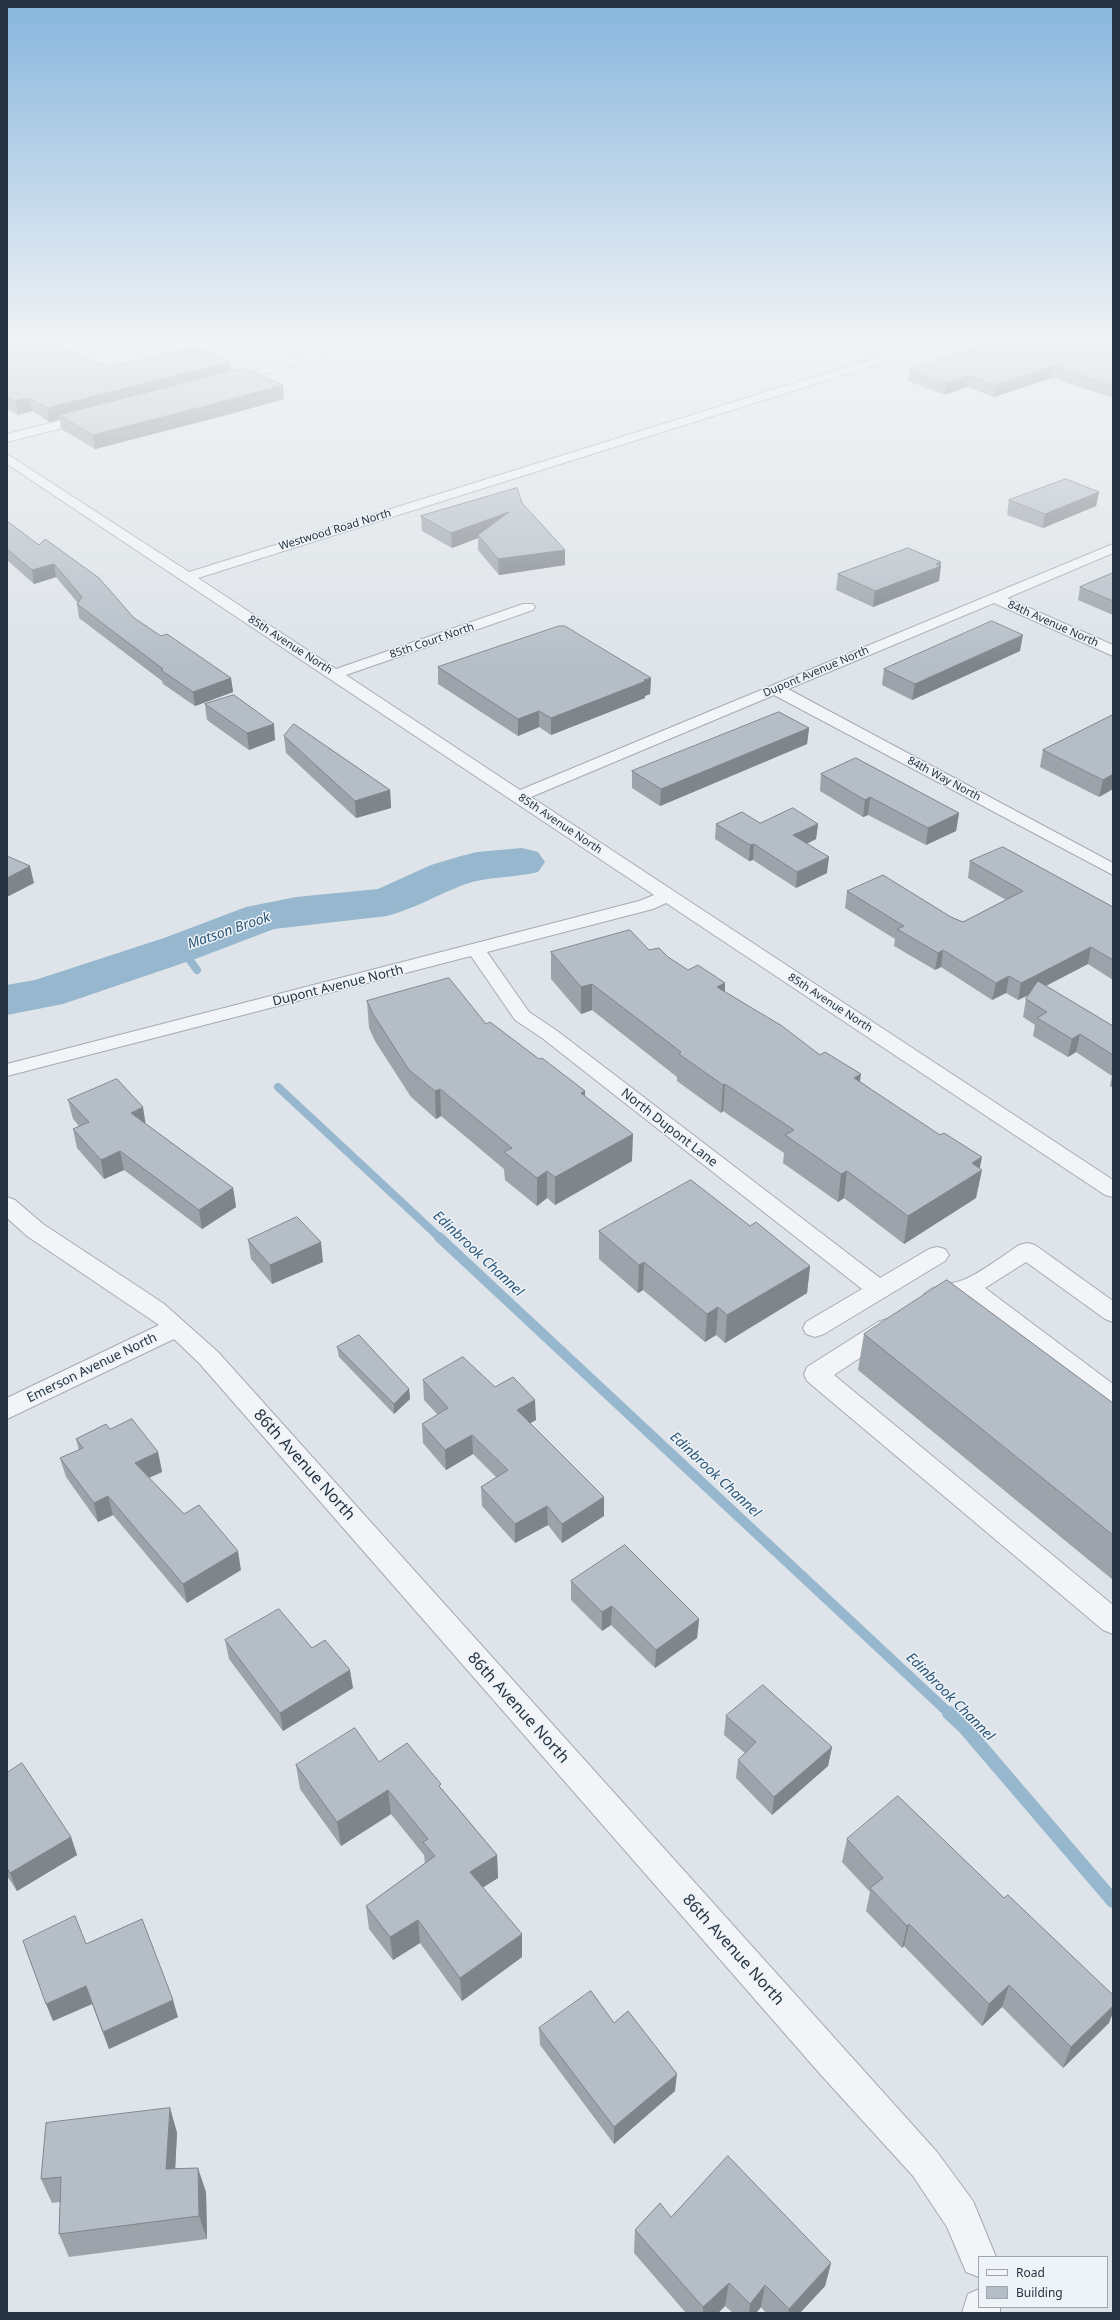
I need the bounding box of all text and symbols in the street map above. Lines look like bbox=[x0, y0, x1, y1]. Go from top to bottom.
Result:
street label: Westwood Road North bbox=[277, 507, 393, 553]
street label: 84th Avenue North bbox=[1006, 598, 1100, 650]
street label: 85th Avenue North bbox=[245, 613, 335, 677]
street label: 85th Court North bbox=[388, 620, 476, 662]
street label: Dupont Avenue North bbox=[761, 644, 871, 700]
street label: 84th Way North bbox=[905, 754, 983, 804]
street label: 85th Avenue North bbox=[516, 791, 604, 857]
water label: Matson Brook bbox=[185, 909, 273, 953]
street label: Dupont Avenue North bbox=[271, 962, 405, 1010]
street label: 85th Avenue North bbox=[785, 971, 875, 1035]
street label: North Dupont Lane bbox=[618, 1085, 720, 1171]
water label: Edinbrook Channel bbox=[429, 1208, 527, 1300]
street label: Emerson Avenue North bbox=[25, 1330, 159, 1406]
street label: 86th Avenue North bbox=[249, 1406, 359, 1524]
water label: Edinbrook Channel bbox=[666, 1429, 764, 1521]
street label: 86th Avenue North bbox=[463, 1649, 573, 1767]
water label: Edinbrook Channel bbox=[902, 1649, 998, 1745]
street label: 86th Avenue North bbox=[678, 1891, 788, 2009]
legend bbox=[978, 2256, 1108, 2308]
text: Road bbox=[1016, 2264, 1045, 2281]
text: Building bbox=[1016, 2284, 1063, 2301]

